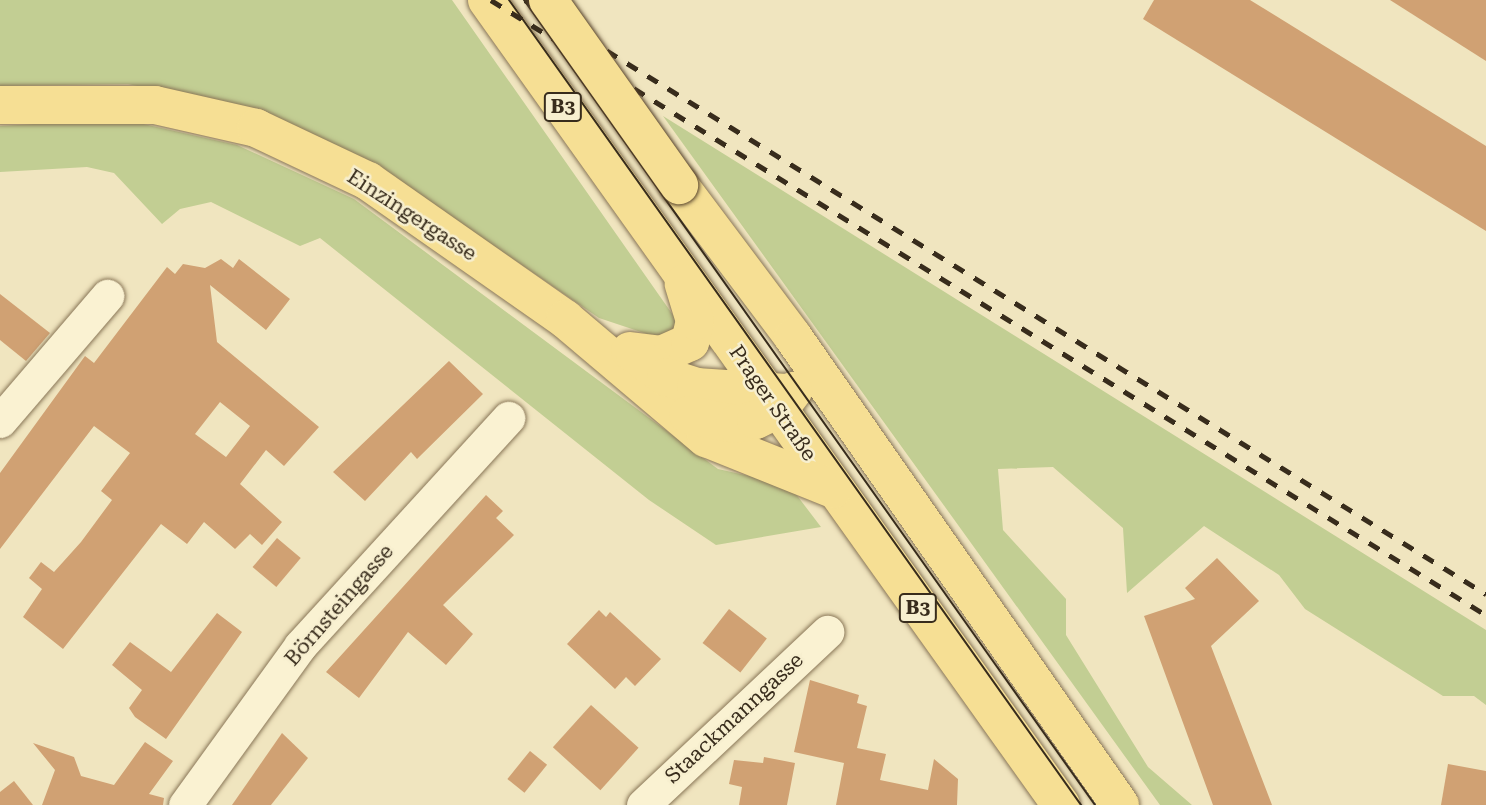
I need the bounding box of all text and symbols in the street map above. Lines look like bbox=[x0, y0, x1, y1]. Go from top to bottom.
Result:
road number: B3 bbox=[544, 92, 582, 122]
street label: Einzingergasse bbox=[343, 164, 481, 266]
street label: Prager Straße bbox=[724, 340, 822, 466]
street label: Börnsteingasse bbox=[279, 539, 399, 671]
road number: B3 bbox=[899, 593, 937, 624]
street label: Staackmanngasse bbox=[660, 647, 808, 789]

